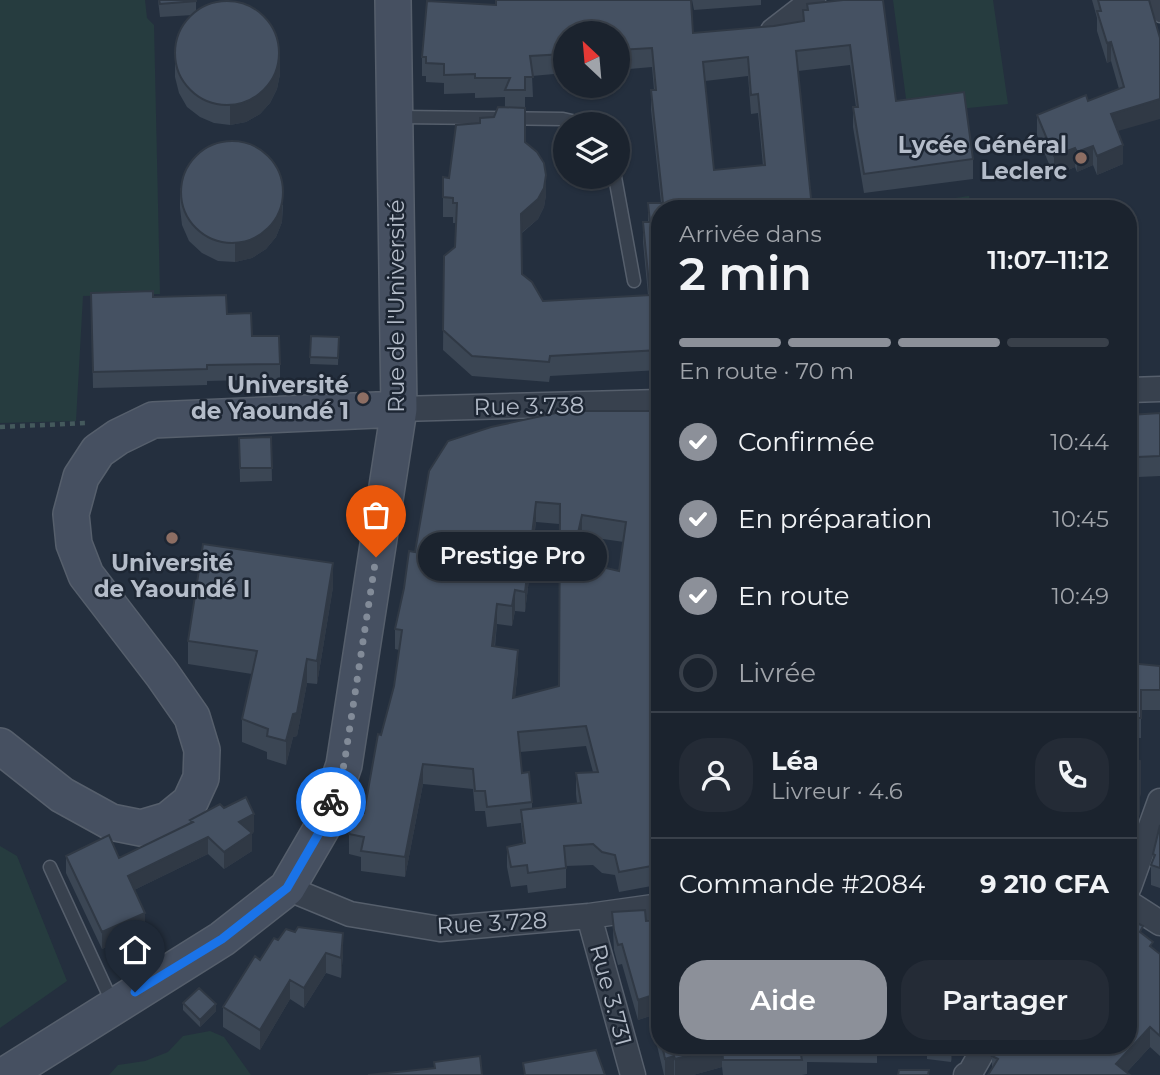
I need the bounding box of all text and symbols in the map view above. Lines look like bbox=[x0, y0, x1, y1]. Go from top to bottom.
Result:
north arrow bbox=[553, 21, 630, 98]
map controls bbox=[553, 21, 630, 189]
button: layers bbox=[553, 112, 630, 189]
place label: Lycée Général Leclerc bbox=[898, 131, 1067, 185]
marker: Lycée Général Leclerc bbox=[1073, 150, 1089, 166]
street label: Rue de l'Université bbox=[382, 199, 410, 413]
text: Arrivée dans bbox=[679, 220, 822, 248]
text: 11:07–11:12 bbox=[987, 244, 1109, 276]
text: 2 min bbox=[679, 245, 812, 302]
text: En route · 70 m bbox=[679, 357, 854, 385]
place label: Université de Yaoundé 1 bbox=[191, 371, 349, 425]
marker: Université de Yaoundé 1 bbox=[355, 390, 371, 406]
street label: Rue 3.738 bbox=[473, 391, 585, 421]
icon: check bbox=[679, 423, 717, 461]
text: Confirmée bbox=[738, 426, 875, 458]
text: 10:44 bbox=[1050, 428, 1109, 456]
pin bbox=[346, 485, 406, 557]
icon: bag bbox=[357, 496, 395, 534]
icon: check bbox=[679, 500, 717, 538]
text: En préparation bbox=[738, 503, 932, 535]
text: 10:45 bbox=[1052, 505, 1109, 533]
marker: Université de Yaoundé I bbox=[164, 530, 180, 546]
callout: Prestige Pro bbox=[418, 532, 607, 582]
text: Prestige Pro bbox=[440, 542, 585, 570]
place label: Université de Yaoundé I bbox=[94, 549, 250, 603]
icon: check bbox=[679, 577, 717, 615]
text: En route bbox=[738, 580, 849, 612]
text: 10:49 bbox=[1052, 582, 1109, 610]
text: Livrée bbox=[738, 657, 816, 689]
button: person bbox=[679, 738, 753, 812]
button: phone bbox=[1035, 738, 1109, 812]
text: Léa bbox=[771, 745, 819, 777]
courier bbox=[296, 767, 366, 837]
text: Livreur · 4.6 bbox=[771, 777, 903, 805]
icon: bike bbox=[312, 783, 350, 821]
text: Commande #2084 bbox=[679, 868, 925, 900]
text: 9 210 CFA bbox=[980, 868, 1109, 900]
street label: Rue 3.728 bbox=[436, 906, 548, 940]
pin bbox=[105, 920, 165, 992]
icon: home bbox=[116, 931, 154, 969]
street label: Rue 3.731 bbox=[584, 941, 638, 1049]
button: Aide bbox=[679, 960, 887, 1040]
button: Partager bbox=[901, 960, 1109, 1040]

